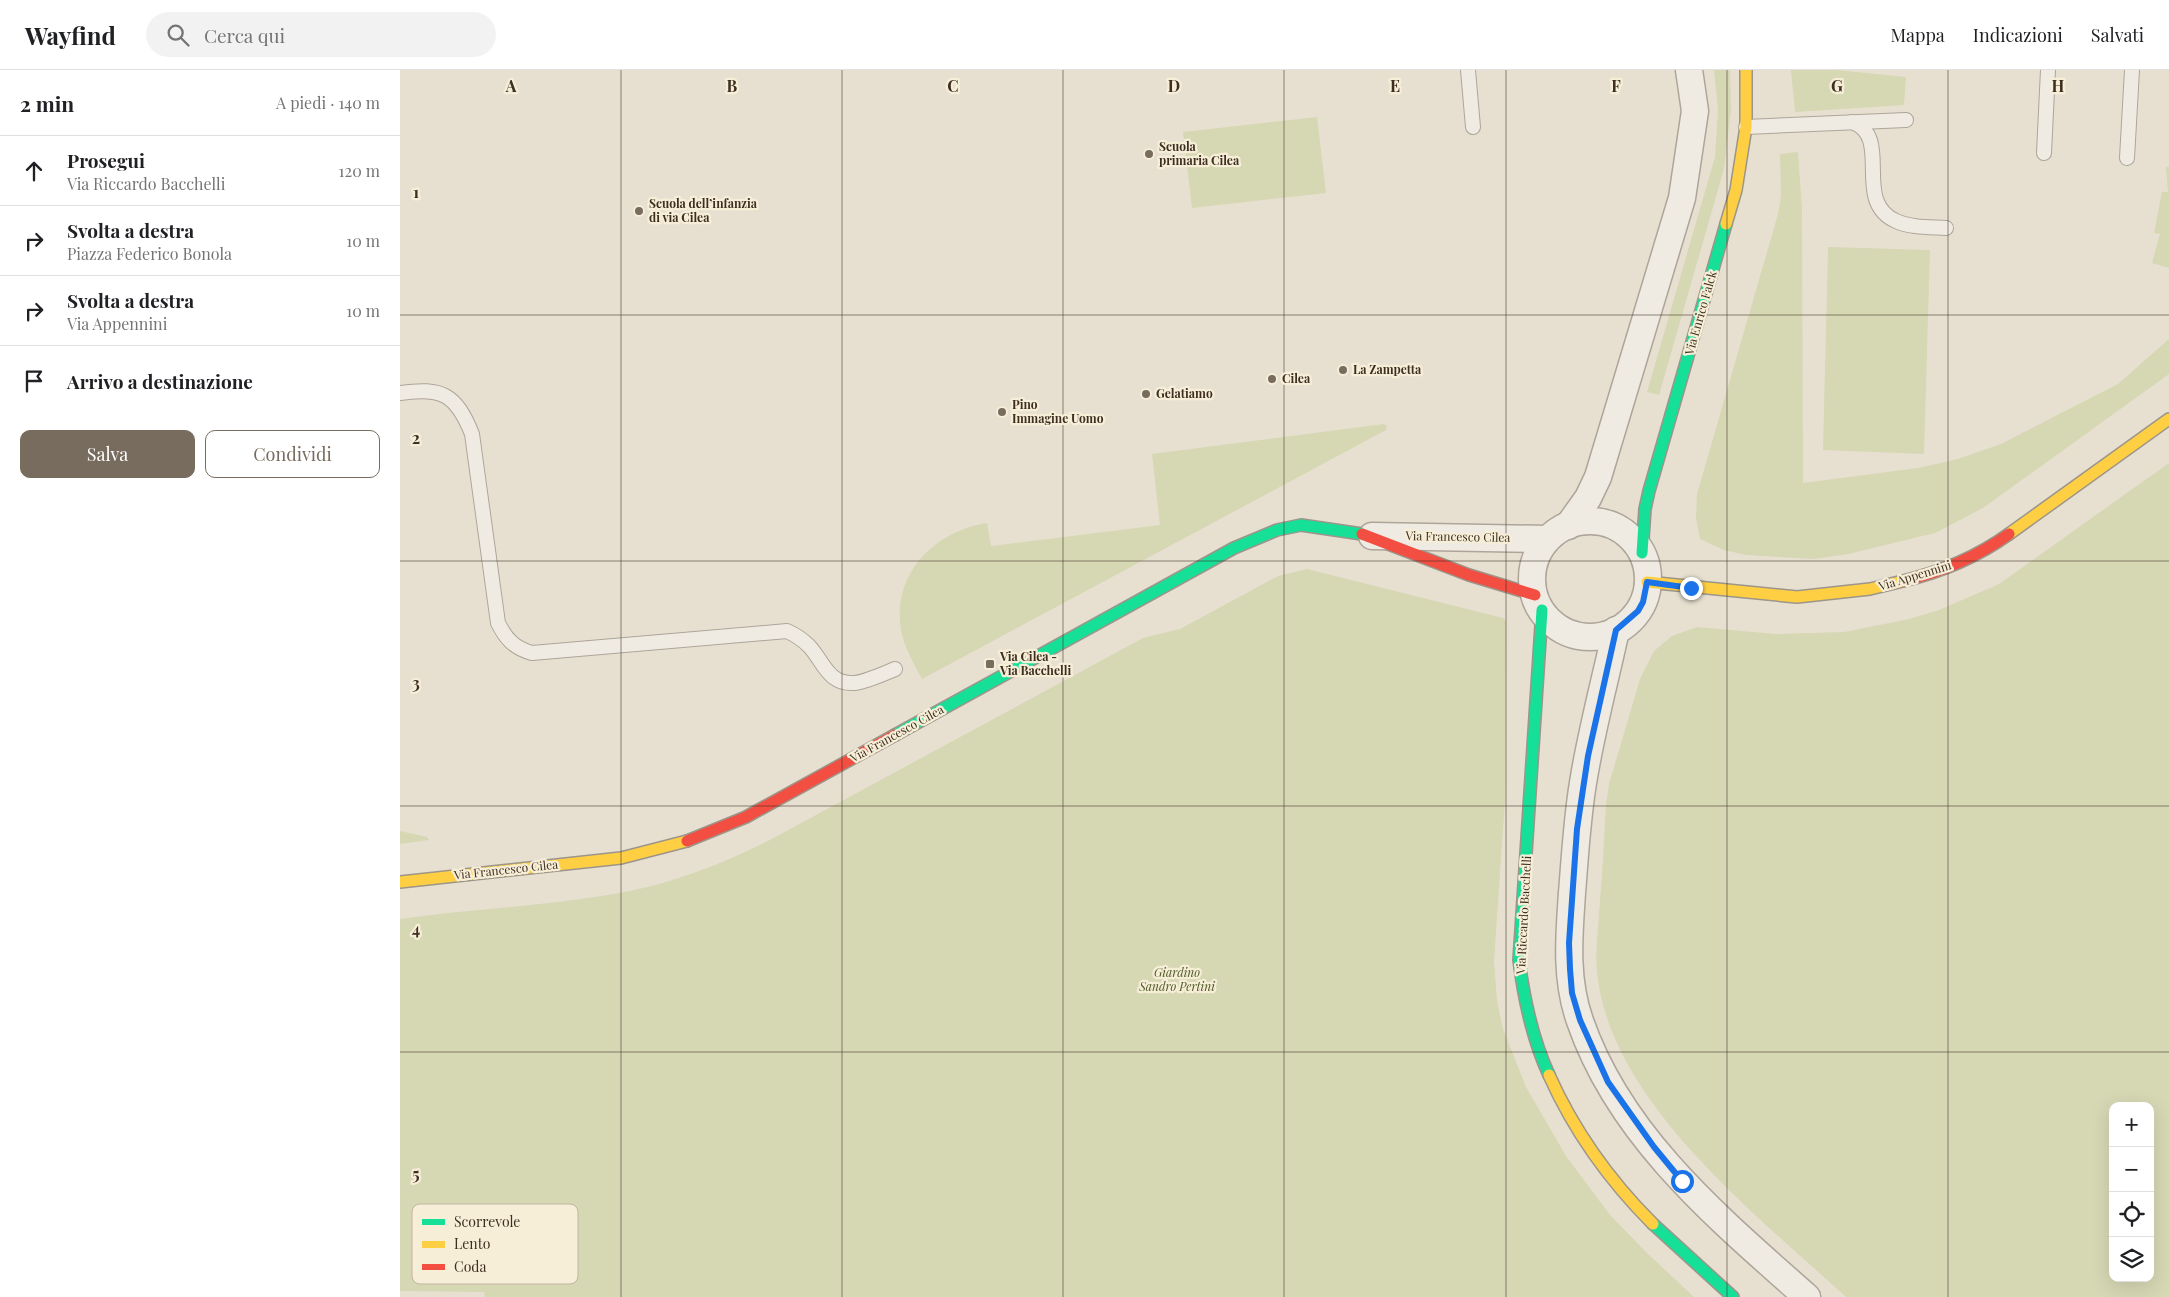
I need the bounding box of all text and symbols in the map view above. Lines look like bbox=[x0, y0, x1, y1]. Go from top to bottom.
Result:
search box bbox=[146, 12, 496, 57]
text: Wayfind bbox=[25, 19, 116, 51]
icon: search bbox=[164, 21, 192, 49]
text: Cerca qui bbox=[204, 22, 285, 48]
text: Mappa bbox=[1890, 23, 1945, 47]
text: Indicazioni bbox=[1973, 23, 2063, 47]
text: Salvati bbox=[2091, 23, 2144, 47]
text: A bbox=[505, 75, 517, 96]
text: B bbox=[727, 75, 738, 96]
text: C bbox=[947, 75, 959, 96]
text: D bbox=[1168, 75, 1180, 96]
text: E bbox=[1390, 75, 1400, 96]
text: F bbox=[1611, 75, 1621, 96]
text: G bbox=[1831, 75, 1843, 96]
text: H bbox=[2052, 75, 2065, 96]
text: 2 min bbox=[20, 89, 74, 117]
text: A piedi · 140 m bbox=[276, 92, 380, 113]
place label: Scuola primaria Cilea bbox=[1159, 138, 1240, 168]
text: Prosegui bbox=[67, 147, 145, 173]
marker: Scuola primaria Cilea bbox=[1143, 148, 1155, 160]
icon: ahead bbox=[20, 157, 48, 185]
text: 120 m bbox=[339, 160, 380, 181]
text: Via Riccardo Bacchelli bbox=[67, 173, 225, 194]
text: 1 bbox=[413, 181, 419, 202]
place label: Scuola dell’infanzia di via Cilea bbox=[649, 195, 758, 225]
marker: Scuola dell’infanzia di via Cilea bbox=[633, 205, 645, 217]
text: Svolta a destra bbox=[67, 217, 194, 243]
icon: right bbox=[20, 227, 48, 255]
text: 10 m bbox=[346, 230, 380, 251]
text: Piazza Federico Bonola bbox=[67, 243, 232, 264]
street label: Via Enrico Falck bbox=[1680, 268, 1720, 358]
text: Svolta a destra bbox=[67, 287, 194, 313]
icon: right bbox=[20, 297, 48, 325]
text: 10 m bbox=[346, 300, 380, 321]
text: Via Appennini bbox=[67, 313, 167, 334]
place label: La Zampetta bbox=[1353, 361, 1422, 377]
marker: La Zampetta bbox=[1337, 364, 1349, 376]
icon: arrive bbox=[20, 367, 48, 395]
text: Arrivo a destinazione bbox=[67, 368, 253, 394]
place label: Cilea bbox=[1282, 370, 1311, 386]
marker: Cilea bbox=[1266, 373, 1278, 385]
place label: Gelatiamo bbox=[1156, 385, 1213, 401]
marker: Gelatiamo bbox=[1140, 388, 1152, 400]
place label: Pino Immagine Uomo bbox=[1012, 396, 1104, 426]
marker: Pino Immagine Uomo bbox=[996, 406, 1008, 418]
text: 2 bbox=[412, 427, 420, 448]
button: Salva bbox=[20, 430, 195, 478]
button: Condividi bbox=[205, 430, 380, 478]
street label: Via Francesco Cilea bbox=[1405, 527, 1511, 545]
street label: Via Appennini bbox=[1875, 556, 1953, 594]
route end bbox=[1680, 577, 1703, 600]
place label: Via Cilea - Via Bacchelli bbox=[999, 648, 1071, 678]
marker: Via Cilea - Via Bacchelli bbox=[984, 658, 996, 670]
text: 3 bbox=[412, 672, 420, 693]
street label: Via Francesco Cilea bbox=[846, 701, 946, 766]
street label: Via Riccardo Bacchelli bbox=[1512, 855, 1534, 976]
street label: Via Francesco Cilea bbox=[452, 856, 559, 883]
text: 4 bbox=[412, 918, 420, 939]
park label: Giardino Sandro Pertini bbox=[1138, 964, 1215, 994]
map controls bbox=[2109, 1102, 2154, 1282]
button: + bbox=[2109, 1102, 2154, 1147]
button: − bbox=[2109, 1147, 2154, 1192]
text: 5 bbox=[412, 1163, 420, 1184]
route start bbox=[1671, 1170, 1694, 1193]
button: locate bbox=[2109, 1192, 2154, 1237]
legend bbox=[412, 1204, 578, 1284]
text: Scorrevole bbox=[454, 1212, 520, 1231]
text: Lento bbox=[454, 1234, 491, 1253]
button: layers bbox=[2109, 1237, 2154, 1282]
text: Coda bbox=[454, 1257, 486, 1276]

